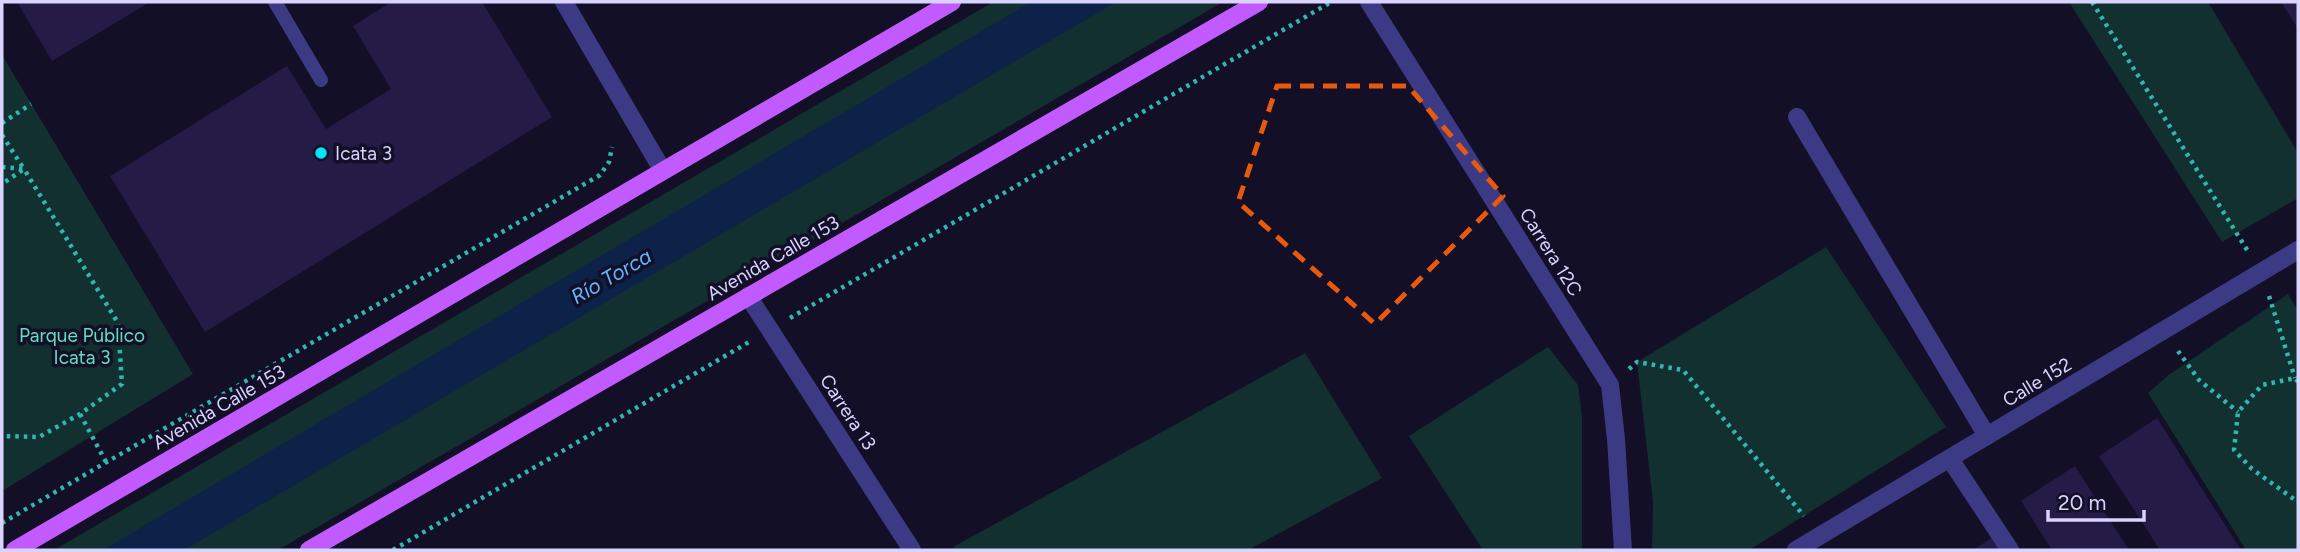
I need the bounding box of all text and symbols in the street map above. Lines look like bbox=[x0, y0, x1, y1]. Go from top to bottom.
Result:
place label: Icata 3 bbox=[335, 142, 392, 165]
marker: Icata 3 bbox=[313, 145, 329, 161]
street label: Carrera 12C bbox=[1515, 204, 1587, 301]
street label: Avenida Calle 153 bbox=[703, 211, 843, 305]
water label: Río Torca bbox=[566, 243, 656, 309]
park label: Parque Público Icata 3 bbox=[19, 324, 145, 369]
street label: Calle 152 bbox=[1998, 353, 2076, 411]
street label: Avenida Calle 153 bbox=[149, 360, 289, 454]
street label: Carrera 13 bbox=[815, 370, 881, 454]
scale bar bbox=[2048, 478, 2144, 522]
text: 20 m bbox=[2058, 490, 2106, 515]

